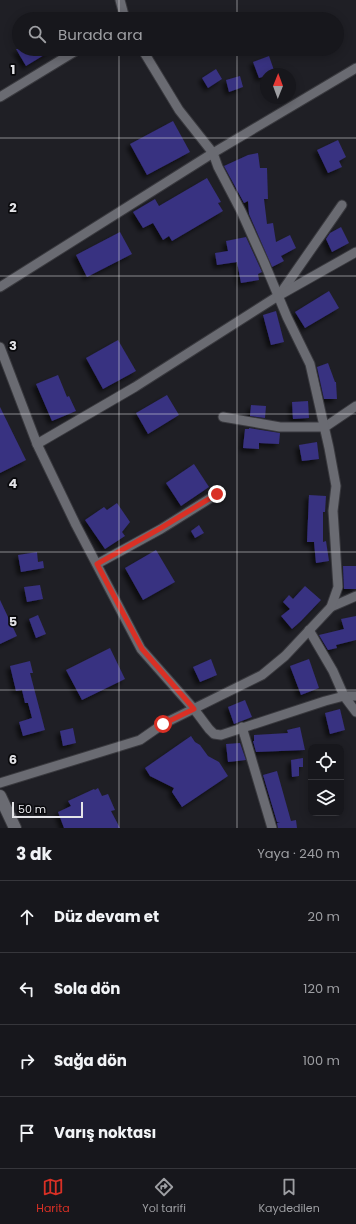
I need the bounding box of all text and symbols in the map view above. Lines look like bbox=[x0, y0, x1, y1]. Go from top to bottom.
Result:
search box bbox=[12, 12, 344, 56]
icon: search bbox=[26, 23, 48, 45]
text: Burada ara bbox=[58, 24, 143, 45]
text: 1 bbox=[11, 60, 15, 79]
north arrow bbox=[260, 68, 296, 104]
text: 2 bbox=[9, 198, 17, 217]
text: 3 bbox=[9, 336, 17, 355]
text: 4 bbox=[9, 474, 18, 493]
route end bbox=[208, 485, 226, 503]
text: 5 bbox=[9, 612, 17, 631]
route start bbox=[154, 715, 172, 733]
map controls bbox=[308, 744, 344, 816]
button: locate bbox=[308, 744, 344, 780]
text: 6 bbox=[9, 750, 17, 769]
button: layers bbox=[308, 780, 344, 816]
scale bar bbox=[12, 800, 83, 819]
text: 50 m bbox=[18, 801, 46, 817]
text: 3 dk bbox=[16, 842, 52, 866]
text: Yaya · 240 m bbox=[257, 844, 340, 863]
icon: ahead bbox=[16, 906, 38, 928]
text: Düz devam et bbox=[54, 906, 159, 927]
text: 20 m bbox=[307, 907, 340, 926]
icon: left bbox=[16, 978, 38, 1000]
text: Sola dön bbox=[54, 978, 120, 999]
text: 120 m bbox=[303, 979, 340, 998]
icon: right bbox=[16, 1050, 38, 1072]
text: Sağa dön bbox=[54, 1050, 127, 1071]
text: 100 m bbox=[303, 1051, 340, 1070]
icon: arrive bbox=[16, 1122, 38, 1144]
text: Varış noktası bbox=[54, 1122, 156, 1143]
tab: Harita bbox=[36, 1176, 70, 1217]
tab: Yol tarifi bbox=[142, 1176, 186, 1217]
tab: Kaydedilen bbox=[259, 1176, 320, 1217]

